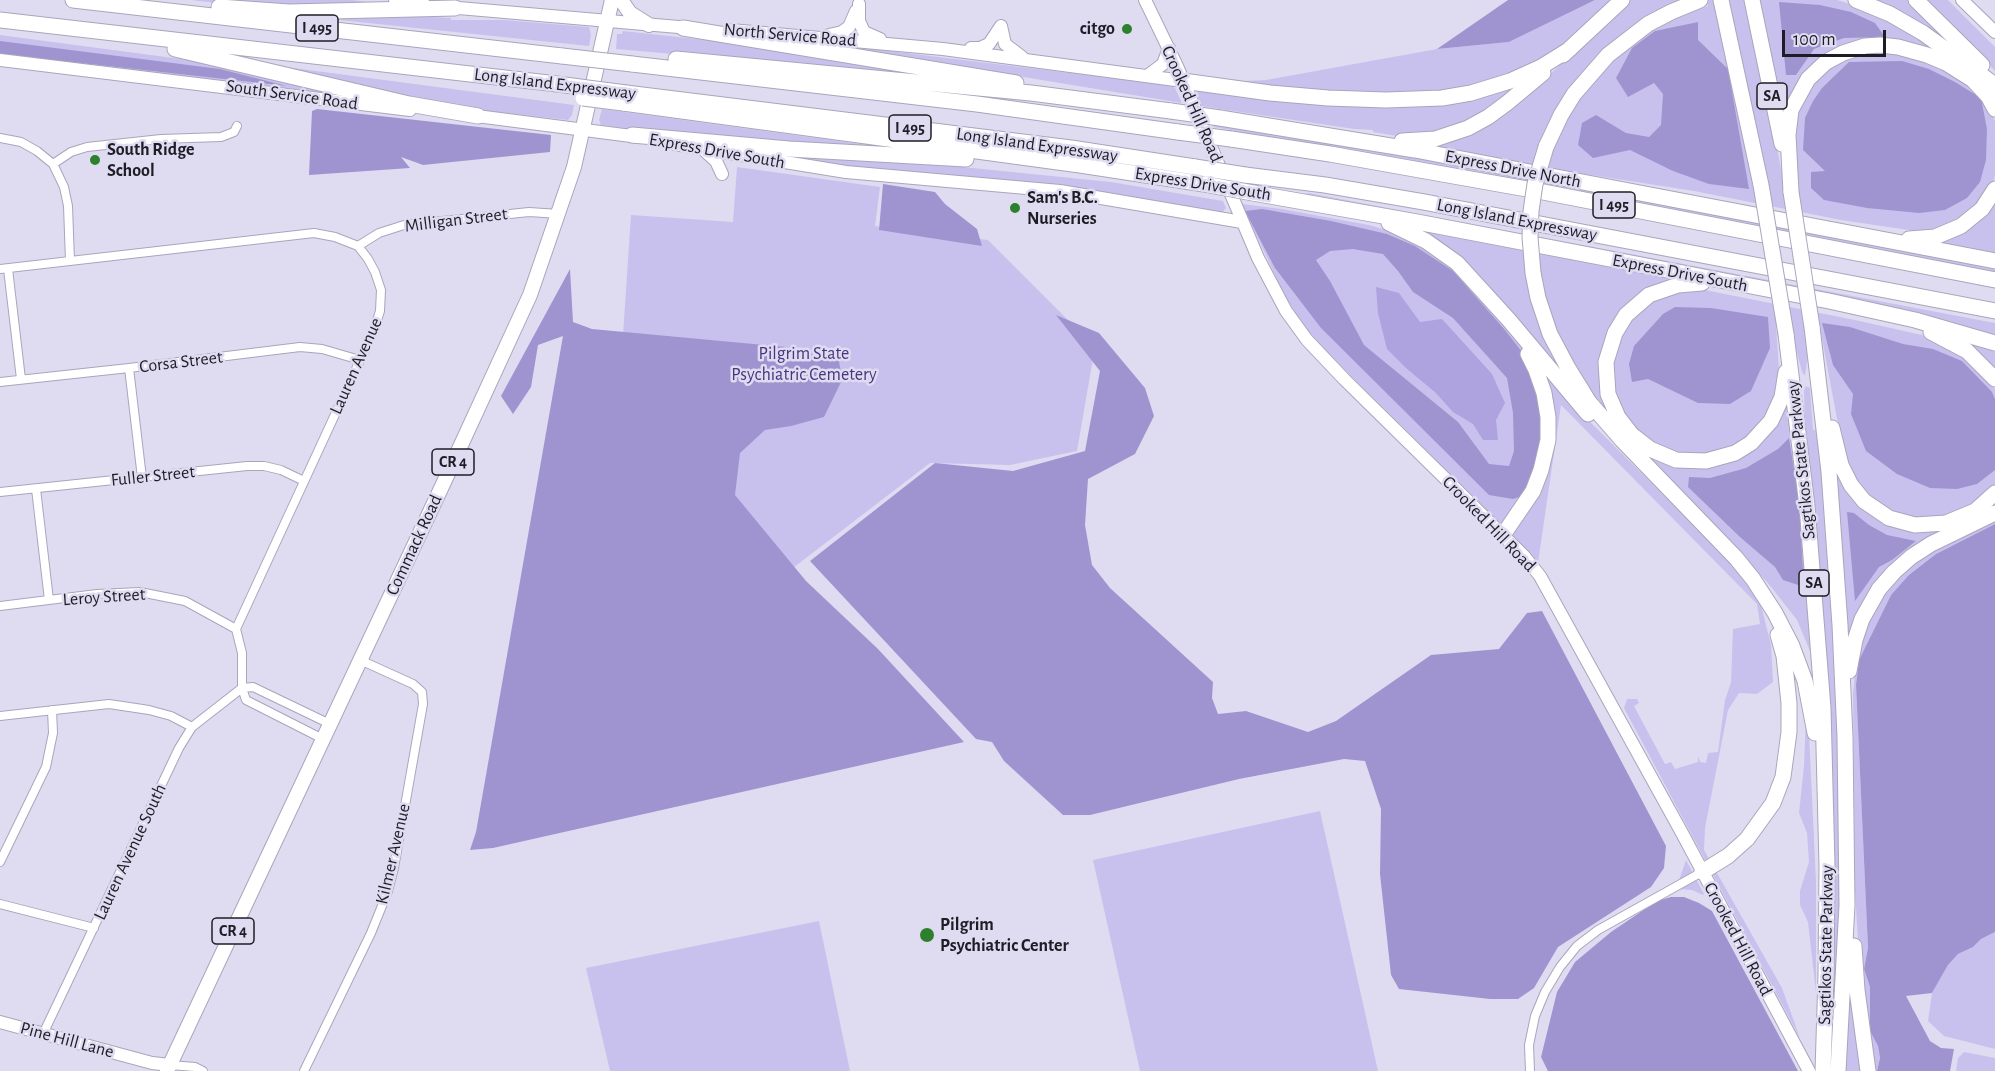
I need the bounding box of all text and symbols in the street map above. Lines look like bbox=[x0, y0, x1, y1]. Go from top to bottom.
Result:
road number: I 495 bbox=[296, 15, 338, 41]
street label: North Service Road bbox=[723, 18, 857, 52]
place label: citgo bbox=[1080, 18, 1115, 40]
scale bar bbox=[1785, 18, 1888, 56]
marker: citgo bbox=[1120, 22, 1134, 36]
text: 100 m bbox=[1793, 31, 1836, 49]
street label: Crooked Hill Road bbox=[1157, 42, 1227, 166]
street label: Long Island Expressway bbox=[473, 63, 637, 105]
street label: South Service Road bbox=[225, 75, 359, 115]
road number: SA bbox=[1757, 83, 1787, 109]
road number: I 495 bbox=[889, 115, 931, 141]
street label: Long Island Expressway bbox=[955, 123, 1119, 167]
street label: Express Drive South bbox=[647, 128, 787, 174]
place label: South Ridge School bbox=[107, 139, 195, 182]
street label: Express Drive North bbox=[1443, 145, 1583, 193]
marker: South Ridge School bbox=[88, 153, 102, 167]
street label: Express Drive South bbox=[1133, 163, 1273, 205]
place label: Sam's B.C. Nurseries bbox=[1027, 187, 1098, 230]
road number: I 495 bbox=[1593, 192, 1635, 218]
street label: Long Island Expressway bbox=[1435, 194, 1599, 246]
marker: Sam's B.C. Nurseries bbox=[1008, 201, 1022, 215]
street label: Milligan Street bbox=[404, 203, 508, 237]
street label: Express Drive South bbox=[1610, 249, 1750, 297]
street label: Lauren Avenue bbox=[325, 314, 387, 418]
park label: Pilgrim State Psychiatric Cemetery bbox=[731, 343, 877, 386]
street label: Corsa Street bbox=[138, 346, 224, 378]
street label: Sagtikos State Parkway bbox=[1782, 379, 1820, 541]
road number: CR 4 bbox=[432, 449, 474, 475]
street label: Fuller Street bbox=[110, 461, 196, 491]
street label: Crooked Hill Road bbox=[1438, 471, 1540, 577]
street label: Commack Road bbox=[381, 491, 447, 599]
road number: SA bbox=[1799, 570, 1829, 596]
street label: Leroy Street bbox=[62, 583, 146, 611]
street label: Lauren Avenue South bbox=[89, 780, 171, 924]
street label: Kilmer Avenue bbox=[371, 802, 415, 906]
street label: Sagtikos State Parkway bbox=[1814, 865, 1838, 1025]
street label: Crooked Hill Road bbox=[1699, 879, 1777, 999]
place label: Pilgrim Psychiatric Center bbox=[940, 914, 1069, 956]
road number: CR 4 bbox=[212, 918, 254, 944]
marker: Pilgrim Psychiatric Center bbox=[918, 926, 936, 944]
street label: Pine Hill Lane bbox=[18, 1017, 116, 1063]

